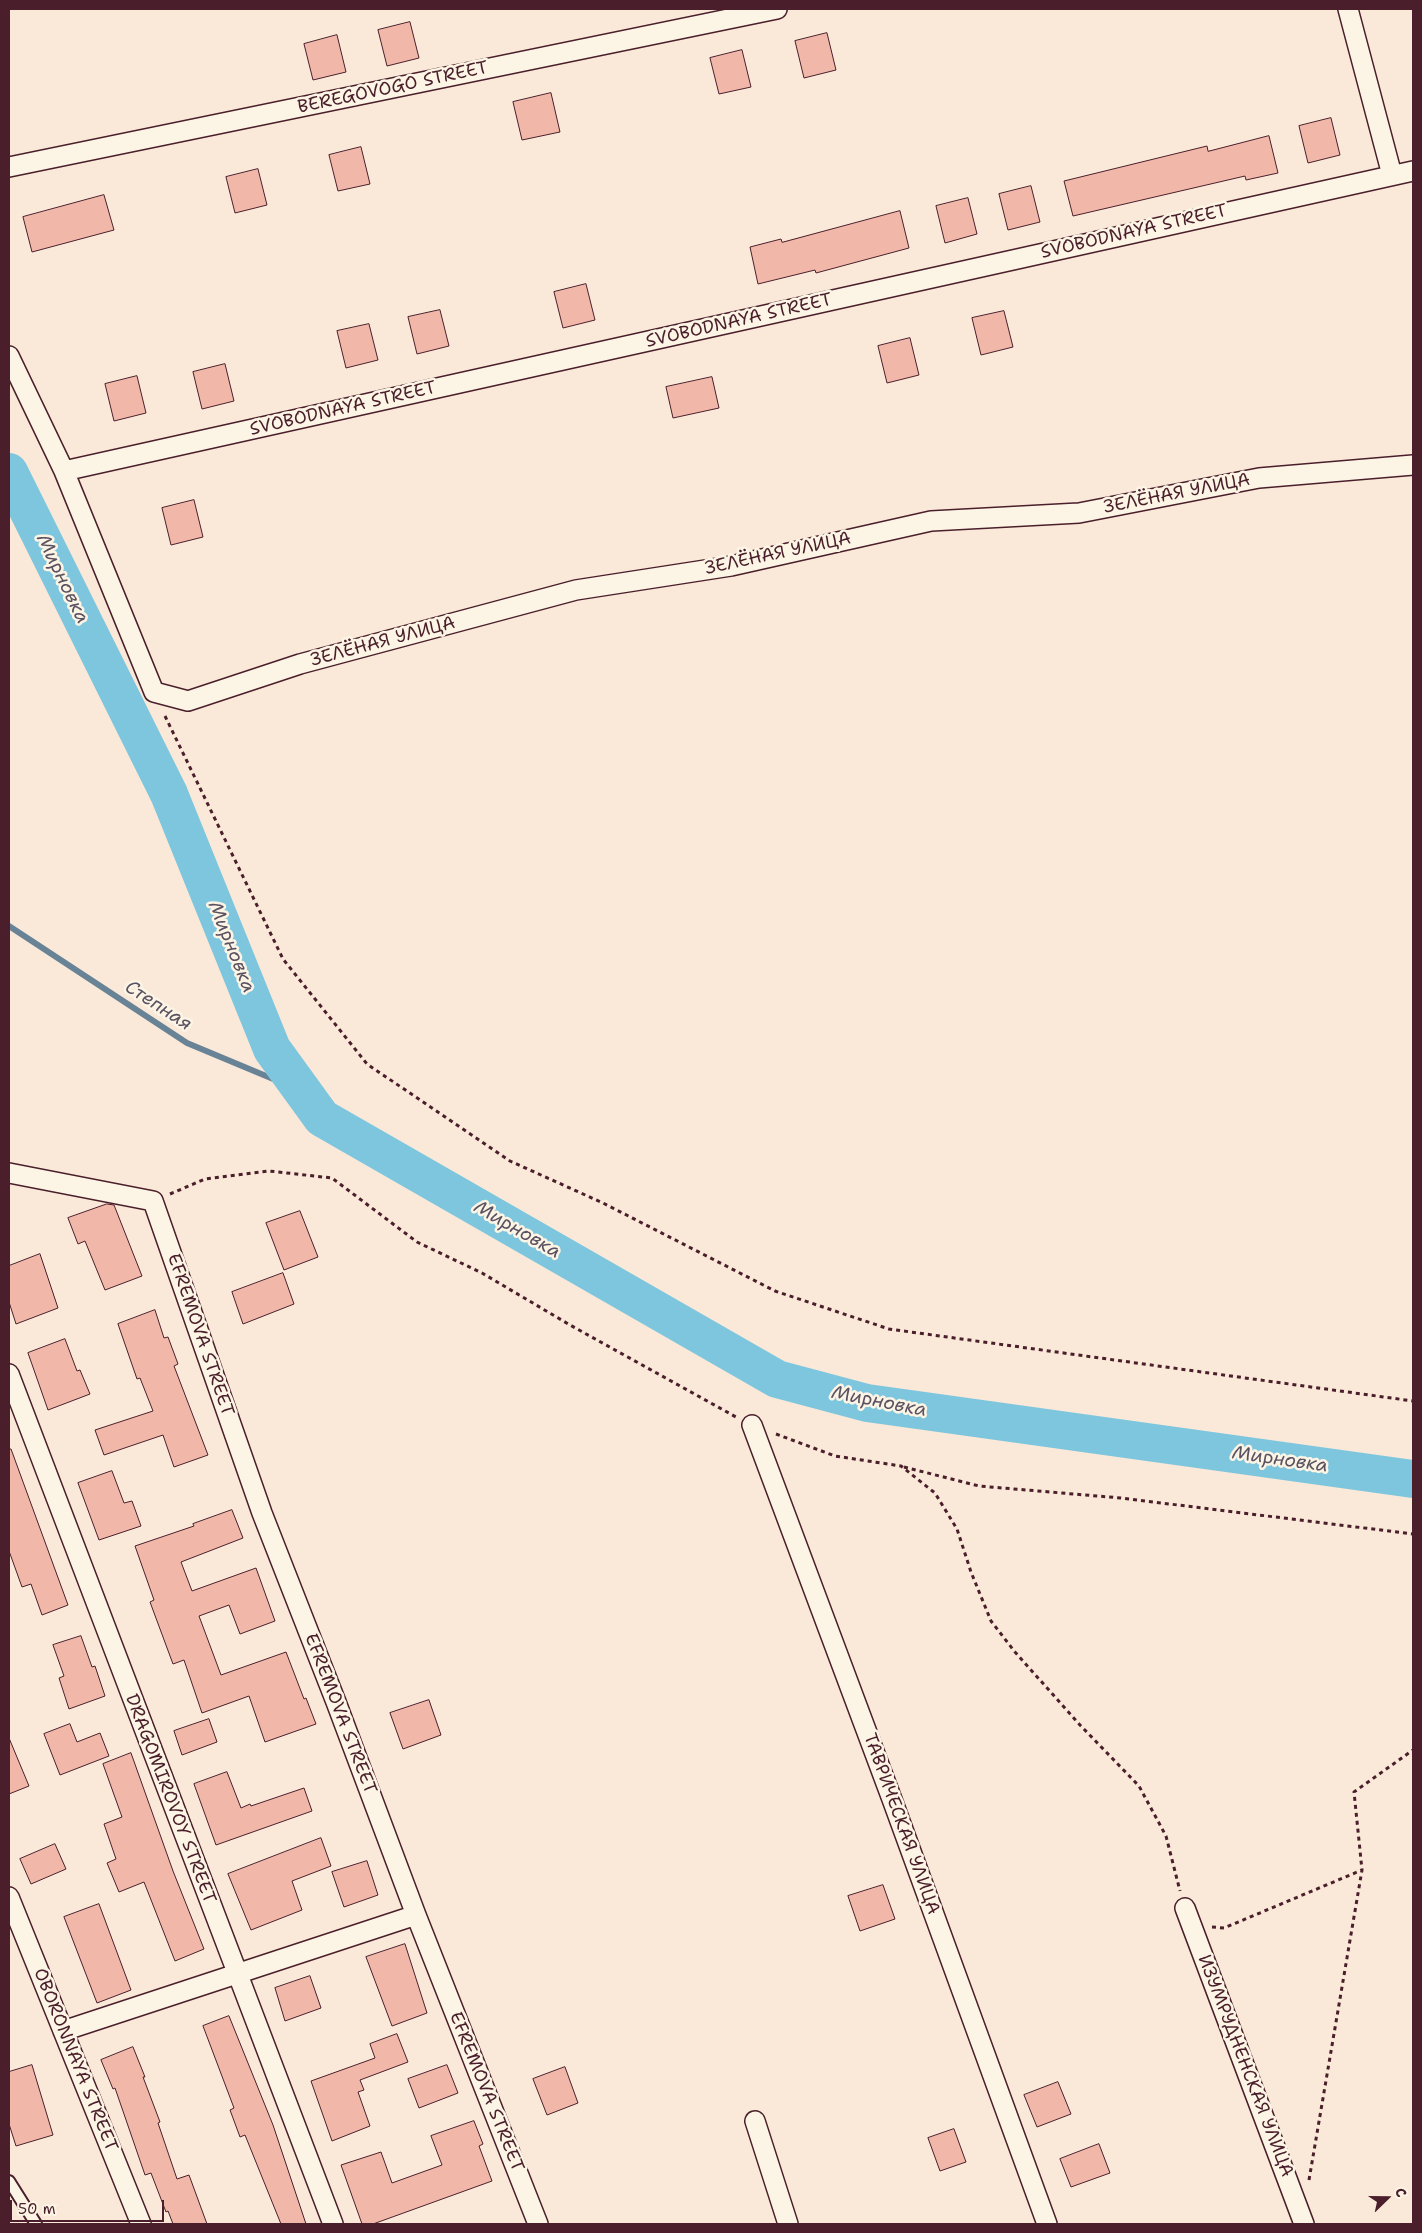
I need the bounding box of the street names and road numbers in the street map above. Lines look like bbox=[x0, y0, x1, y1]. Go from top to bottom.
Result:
street label: BEREGOVOGO STREET bbox=[296, 57, 490, 119]
street label: SVOBODNAYA STREET bbox=[1039, 200, 1229, 264]
street label: SVOBODNAYA STREET bbox=[644, 289, 834, 353]
street label: SVOBODNAYA STREET bbox=[248, 377, 438, 441]
street label: ЗЕЛЁНАЯ УЛИЦА bbox=[1102, 469, 1252, 519]
street label: ЗЕЛЁНАЯ УЛИЦА bbox=[703, 528, 853, 580]
street label: ЗЕЛЁНАЯ УЛИЦА bbox=[308, 612, 458, 672]
street label: EFREMOVA STREET bbox=[162, 1251, 238, 1419]
street label: EFREMOVA STREET bbox=[299, 1631, 381, 1797]
street label: DRAGOMIROVOY STREET bbox=[120, 1691, 220, 1907]
street label: ТАВРИЧЕСКАЯ УЛИЦА bbox=[858, 1730, 944, 1918]
street label: ИЗУМРУДНЕНСКАЯ УЛИЦА bbox=[1193, 1952, 1297, 2180]
street label: OBORONNAYA STREET bbox=[28, 1965, 122, 2155]
street label: EFREMOVA STREET bbox=[444, 2009, 528, 2175]

